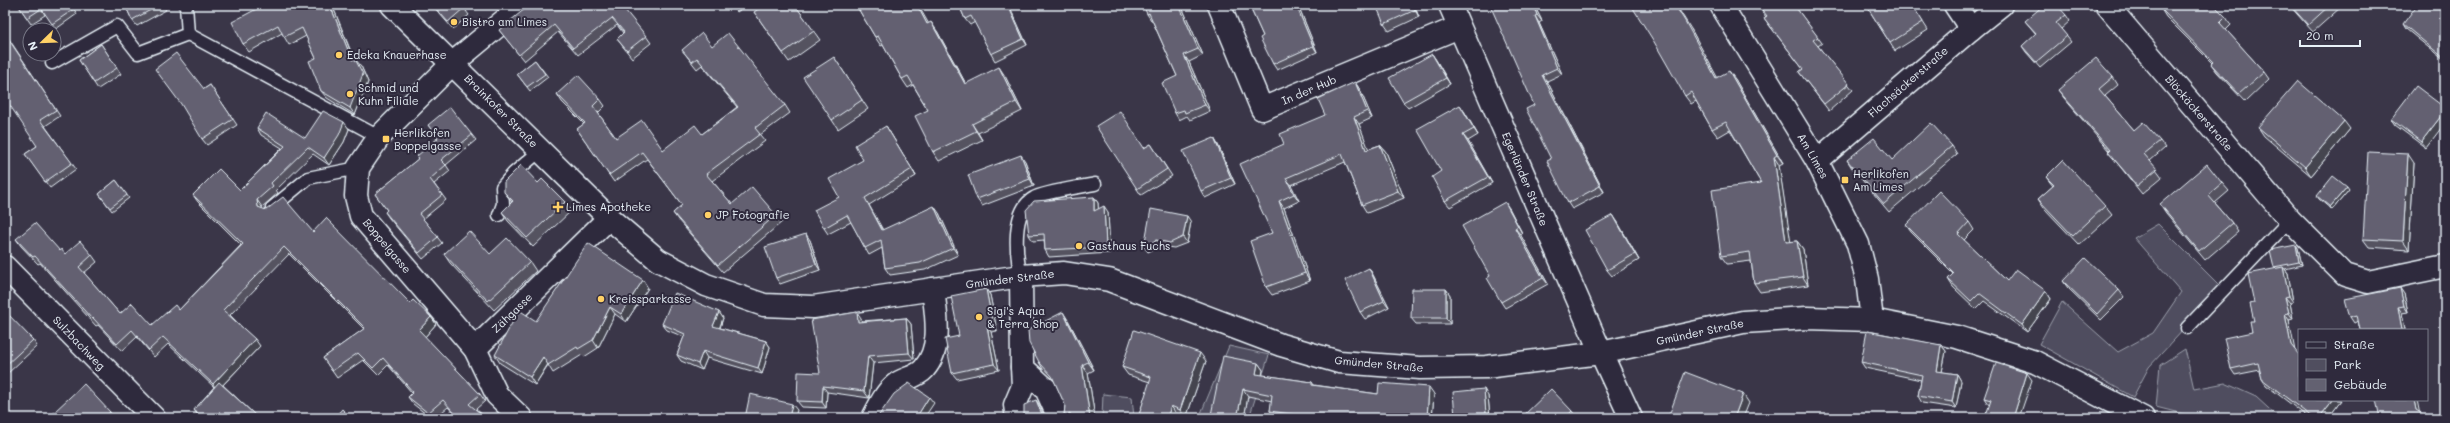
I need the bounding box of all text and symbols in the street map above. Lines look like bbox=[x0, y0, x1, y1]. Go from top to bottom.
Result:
place label: Bistro am Limes bbox=[462, 14, 547, 29]
marker: Bistro am Limes bbox=[449, 17, 459, 27]
north arrow bbox=[22, 22, 62, 62]
scale bar bbox=[2300, 22, 2360, 48]
text: 20 m bbox=[2306, 27, 2334, 43]
text: N bbox=[24, 39, 41, 53]
street label: Flachsäckerstraße bbox=[1864, 43, 1951, 121]
place label: Edeka Knauerhase bbox=[347, 47, 447, 62]
marker: Edeka Knauerhase bbox=[334, 50, 344, 60]
street label: Brainkofer Straße bbox=[461, 71, 542, 151]
street label: In der Hub bbox=[1279, 71, 1338, 108]
street label: Blöckäckerstraße bbox=[2162, 71, 2237, 154]
place label: Schmid und Kuhn Filiale bbox=[358, 80, 419, 108]
marker: Schmid und Kuhn Filiale bbox=[345, 89, 355, 99]
place label: Herlikofen Boppelgasse bbox=[394, 125, 461, 153]
street label: Egerländer Straße bbox=[1499, 130, 1552, 228]
street label: Am Limes bbox=[1794, 130, 1832, 181]
marker: Herlikofen Boppelgasse bbox=[381, 134, 391, 144]
place label: Herlikofen Am Limes bbox=[1853, 166, 1909, 194]
marker: Herlikofen Am Limes bbox=[1840, 175, 1850, 185]
place label: Limes Apotheke bbox=[566, 199, 651, 214]
marker: Limes Apotheke bbox=[553, 202, 563, 212]
place label: JP Fotografie bbox=[716, 207, 790, 222]
marker: JP Fotografie bbox=[703, 210, 713, 220]
street label: Boppelgasse bbox=[360, 215, 415, 276]
place label: Gasthaus Fuchs bbox=[1087, 238, 1170, 253]
marker: Gasthaus Fuchs bbox=[1074, 241, 1084, 251]
street label: Gmünder Straße bbox=[965, 266, 1055, 291]
street label: Zähgasse bbox=[488, 289, 535, 336]
place label: Kreissparkasse bbox=[609, 291, 692, 306]
marker: Kreissparkasse bbox=[596, 294, 606, 304]
place label: Sigi's Aqua & Terra Shop bbox=[987, 303, 1059, 331]
marker: Sigi's Aqua & Terra Shop bbox=[974, 312, 984, 322]
street label: Sulzbachweg bbox=[50, 313, 109, 373]
street label: Gmünder Straße bbox=[1655, 315, 1745, 348]
legend bbox=[2298, 329, 2428, 401]
text: Straße bbox=[2334, 336, 2375, 352]
street label: Gmünder Straße bbox=[1334, 352, 1424, 375]
text: Park bbox=[2334, 356, 2361, 372]
text: Gebäude bbox=[2334, 376, 2387, 392]

